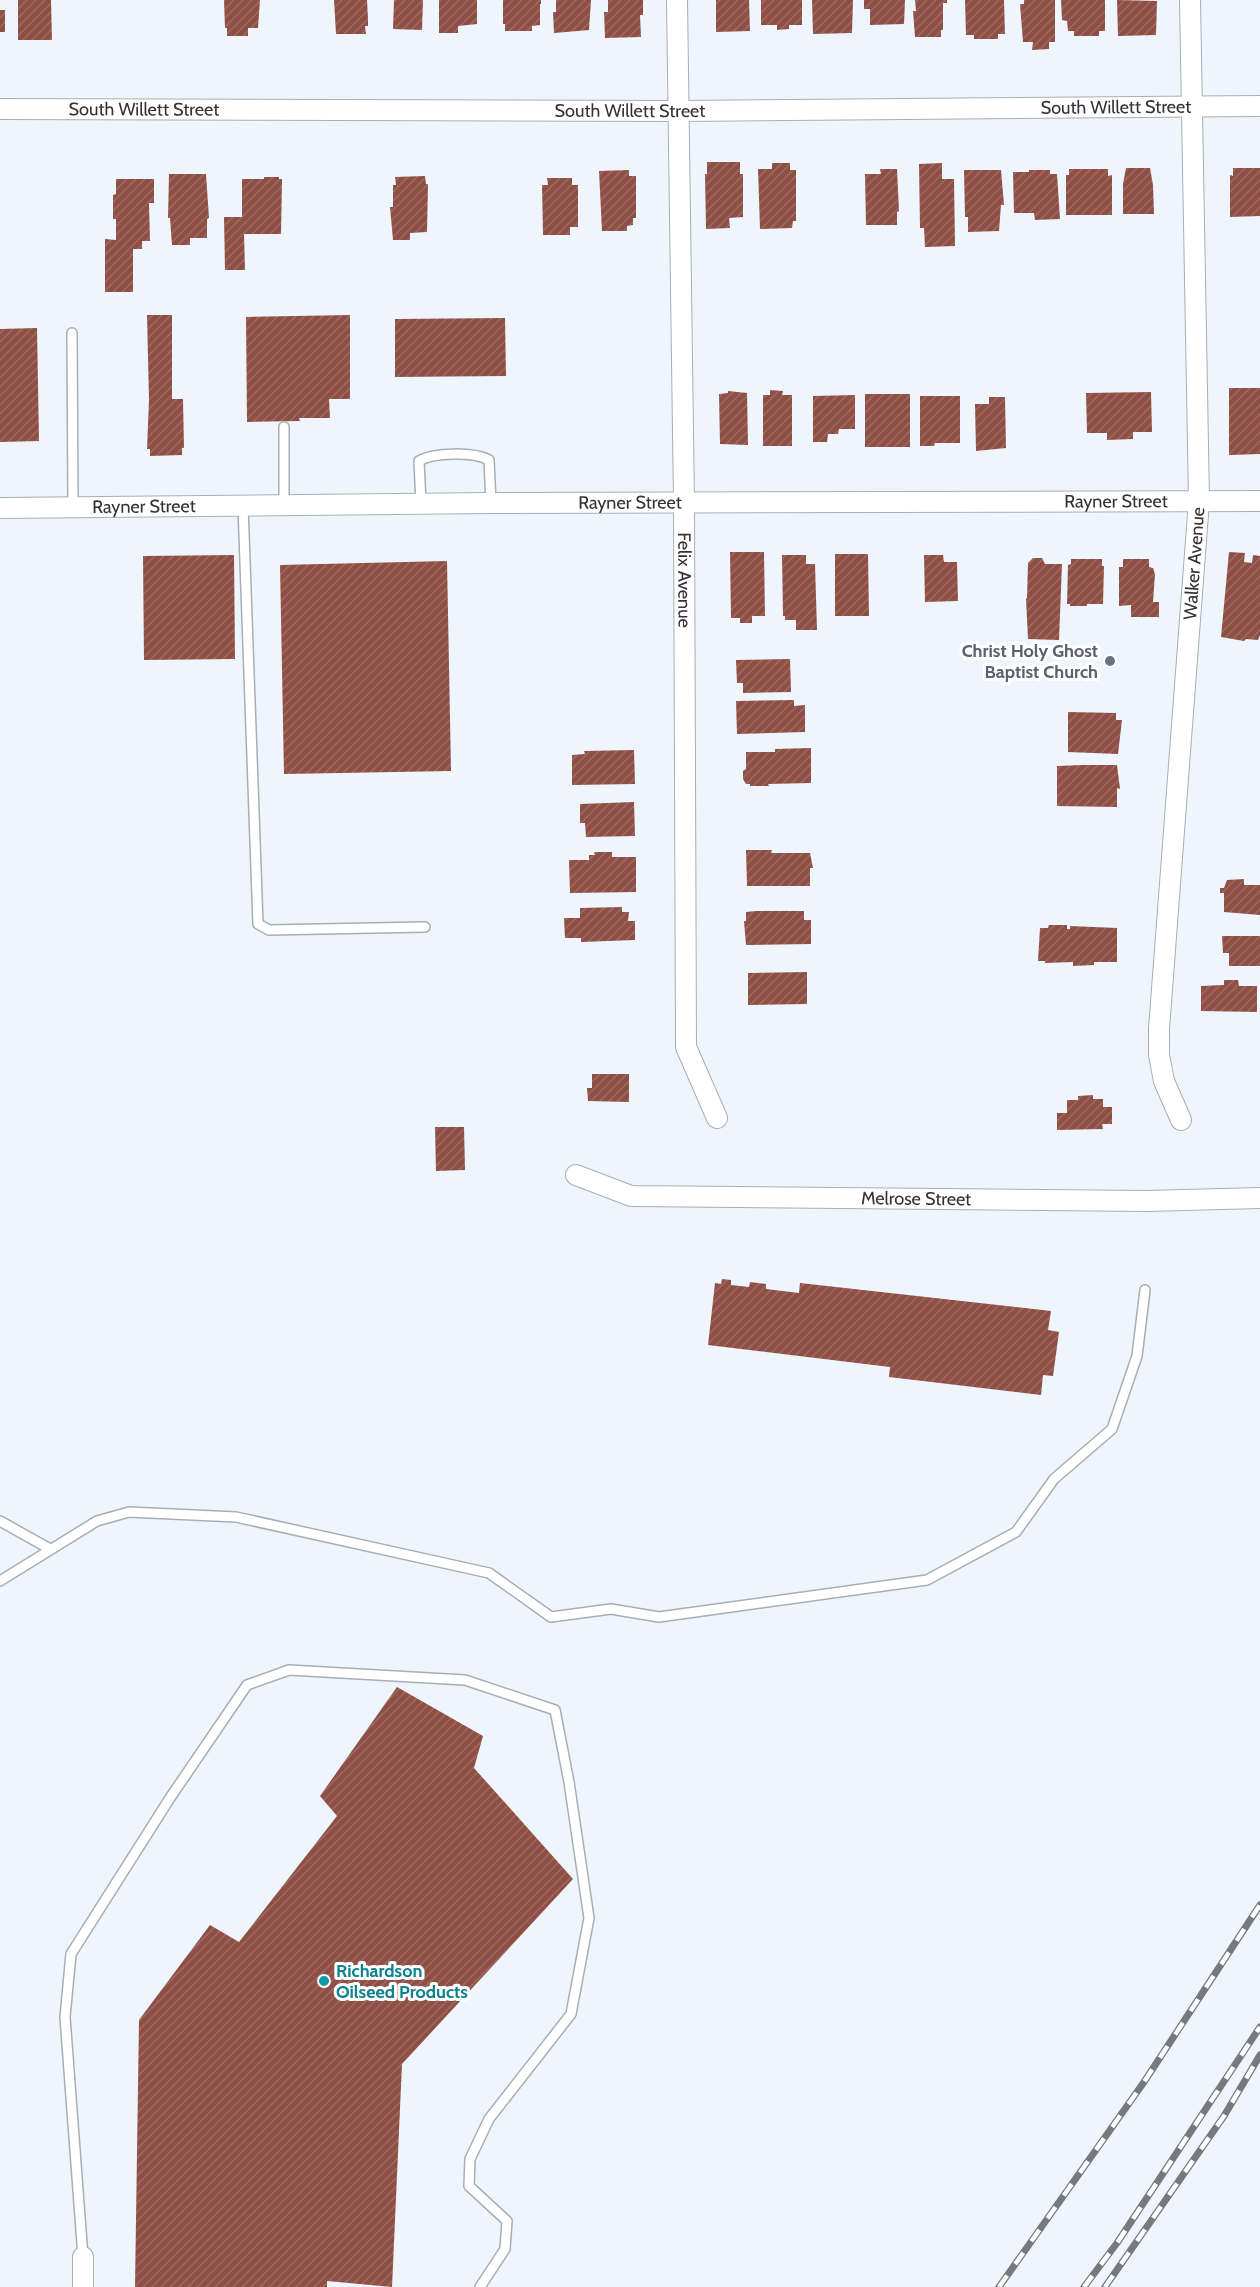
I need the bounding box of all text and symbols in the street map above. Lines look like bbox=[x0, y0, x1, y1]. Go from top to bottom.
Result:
street label: South Willett Street bbox=[1041, 96, 1191, 119]
street label: South Willett Street bbox=[69, 98, 219, 121]
street label: South Willett Street bbox=[555, 100, 705, 122]
street label: Rayner Street bbox=[1064, 490, 1168, 513]
street label: Rayner Street bbox=[578, 492, 682, 514]
street label: Rayner Street bbox=[92, 495, 196, 518]
street label: Walker Avenue bbox=[1179, 506, 1210, 621]
street label: Felix Avenue bbox=[673, 532, 695, 628]
place label: Christ Holy Ghost Baptist Church bbox=[962, 640, 1098, 683]
marker: Christ Holy Ghost Baptist Church bbox=[1103, 654, 1117, 668]
street label: Melrose Street bbox=[861, 1187, 971, 1210]
place label: Richardson Oilseed Products bbox=[336, 1960, 468, 2003]
marker: Richardson Oilseed Products bbox=[317, 1974, 331, 1988]

